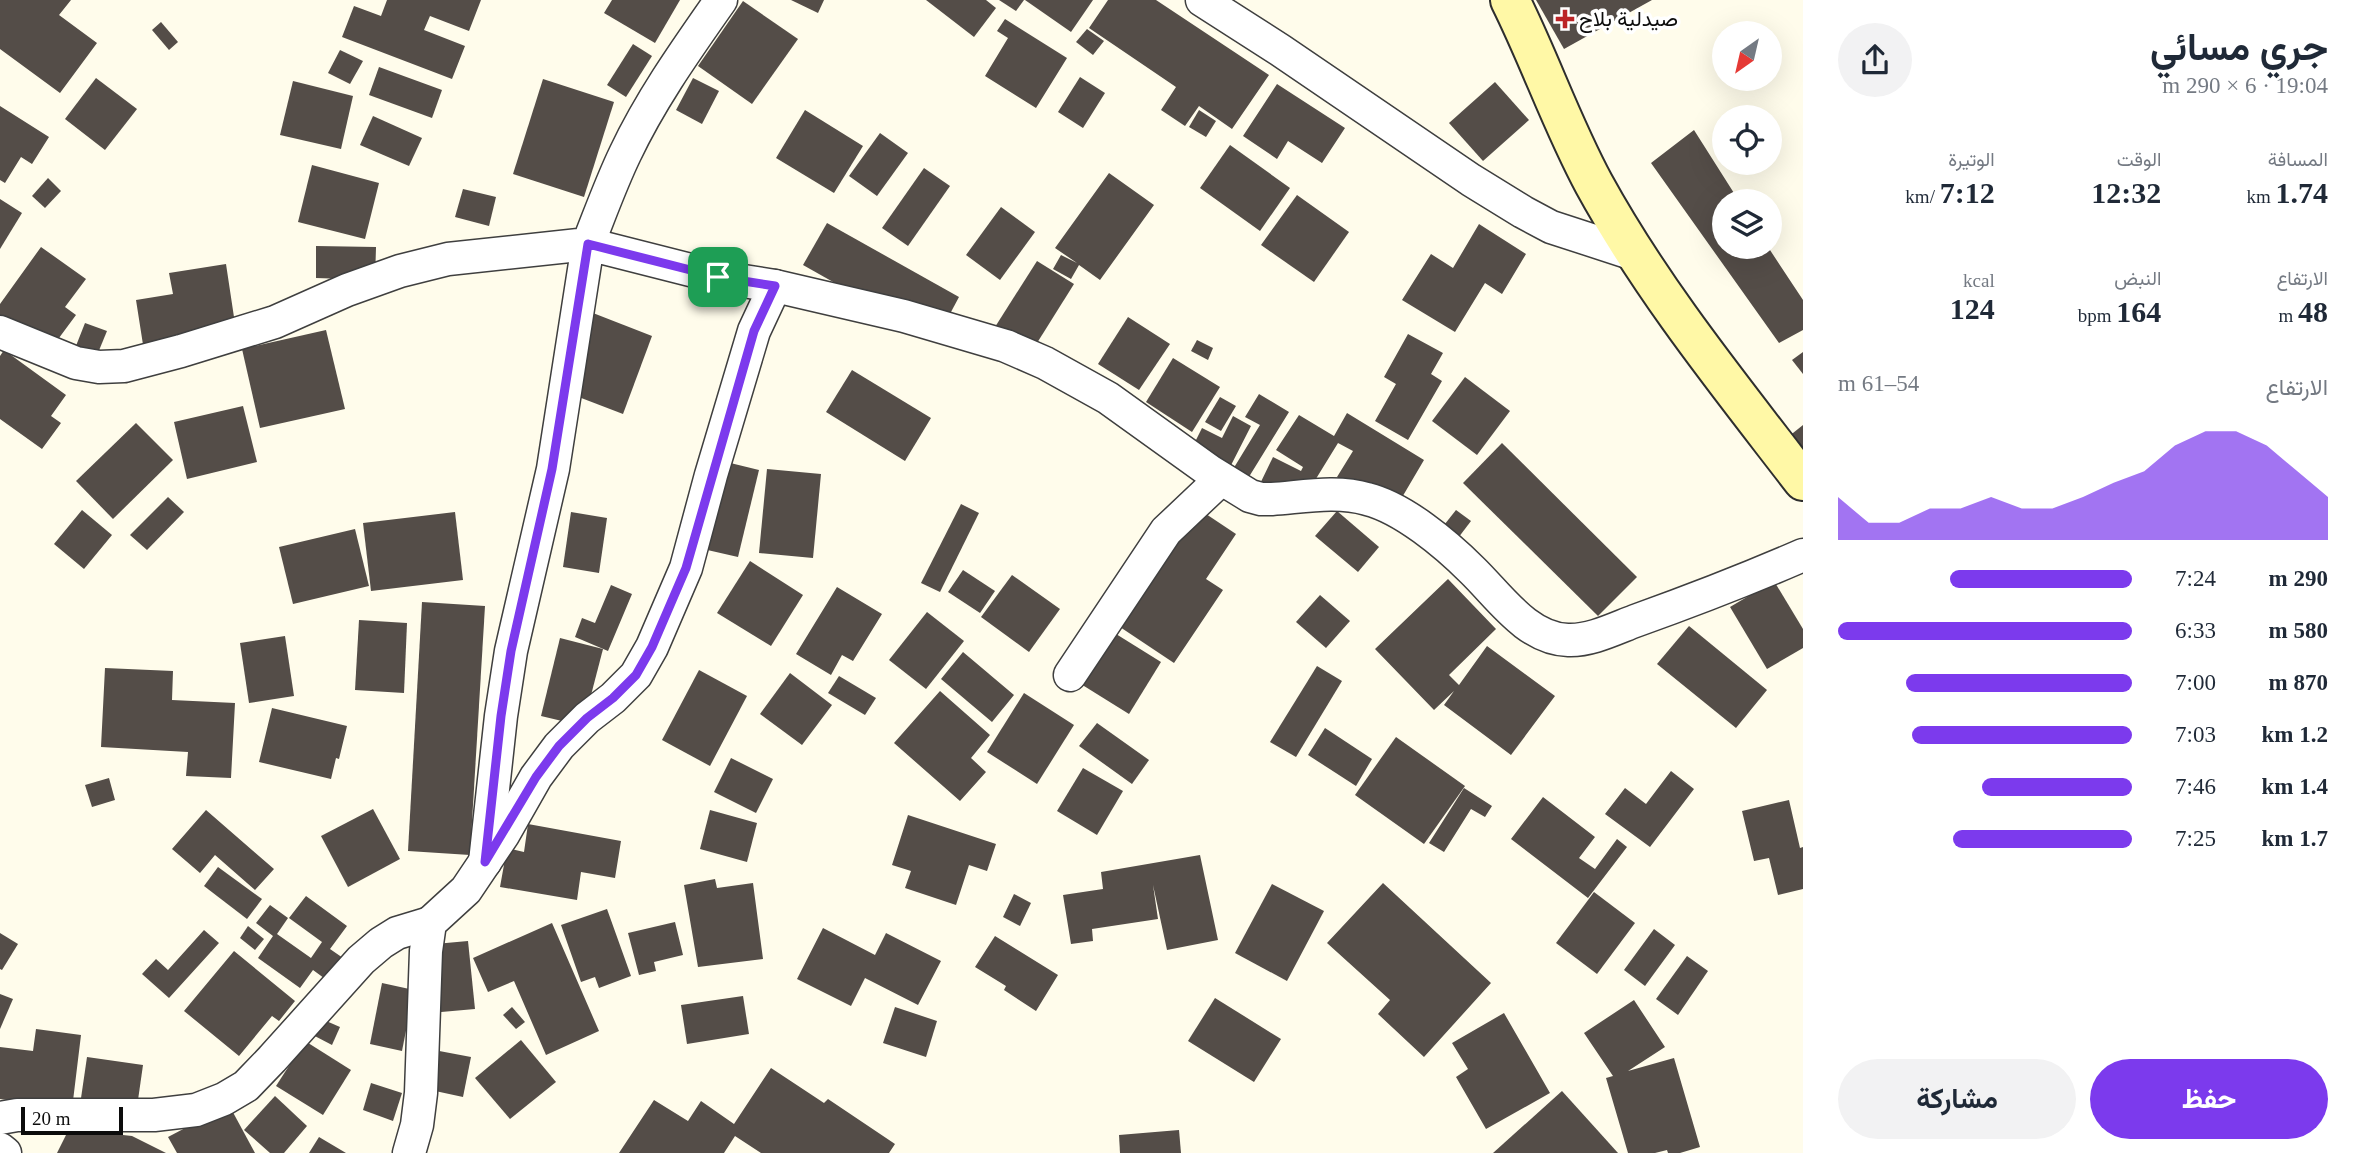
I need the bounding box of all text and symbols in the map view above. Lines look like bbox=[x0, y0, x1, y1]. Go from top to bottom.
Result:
place label: صيدلية بلاح bbox=[1579, 7, 1678, 33]
marker: صيدلية بلاح bbox=[1557, 11, 1573, 27]
north arrow bbox=[1712, 21, 1782, 91]
map controls bbox=[1712, 21, 1782, 259]
button: share bbox=[1838, 23, 1912, 97]
text: جري مسائي bbox=[2150, 26, 2328, 68]
text: 19:04 · 6 × 290 m bbox=[2162, 73, 2328, 98]
button: locate bbox=[1712, 105, 1782, 175]
text: الوتيرة bbox=[1948, 149, 1995, 170]
text: الوقت bbox=[2117, 149, 2161, 170]
text: المسافة bbox=[2268, 149, 2328, 170]
text: 7:12 bbox=[1940, 176, 1995, 209]
text: 12:32 bbox=[2091, 176, 2161, 209]
text: 1.74 bbox=[2276, 176, 2328, 209]
text: /km bbox=[1905, 186, 1940, 207]
text: km bbox=[2246, 186, 2276, 207]
button: layers bbox=[1712, 189, 1782, 259]
pin bbox=[688, 247, 748, 307]
icon: arrive bbox=[699, 258, 737, 296]
text: النبض bbox=[2114, 268, 2161, 289]
text: الارتفاع bbox=[2276, 268, 2328, 289]
text: kcal bbox=[1963, 270, 1995, 291]
text: 124 bbox=[1950, 292, 1995, 325]
text: 164 bbox=[2116, 295, 2161, 328]
text: 48 bbox=[2298, 295, 2328, 328]
text: bpm bbox=[2078, 305, 2116, 326]
text: m bbox=[2278, 305, 2298, 326]
text: 54–61 m bbox=[1838, 371, 1919, 396]
text: الارتفاع bbox=[2266, 375, 2328, 400]
text: 7:24 bbox=[2175, 566, 2216, 591]
text: 290 m bbox=[2269, 566, 2328, 591]
text: 6:33 bbox=[2175, 618, 2216, 643]
text: 580 m bbox=[2269, 618, 2328, 643]
text: 7:00 bbox=[2175, 670, 2216, 695]
text: 870 m bbox=[2269, 670, 2328, 695]
text: 7:03 bbox=[2175, 722, 2216, 747]
text: 1.2 km bbox=[2262, 722, 2328, 747]
text: 7:46 bbox=[2175, 774, 2216, 799]
text: 1.4 km bbox=[2262, 774, 2328, 799]
text: 7:25 bbox=[2175, 826, 2216, 851]
text: 1.7 km bbox=[2262, 826, 2328, 851]
button: مشاركة bbox=[1838, 1059, 2076, 1139]
button: حفظ bbox=[2090, 1059, 2328, 1139]
scale bar bbox=[21, 1104, 122, 1136]
text: 20 m bbox=[32, 1108, 71, 1129]

